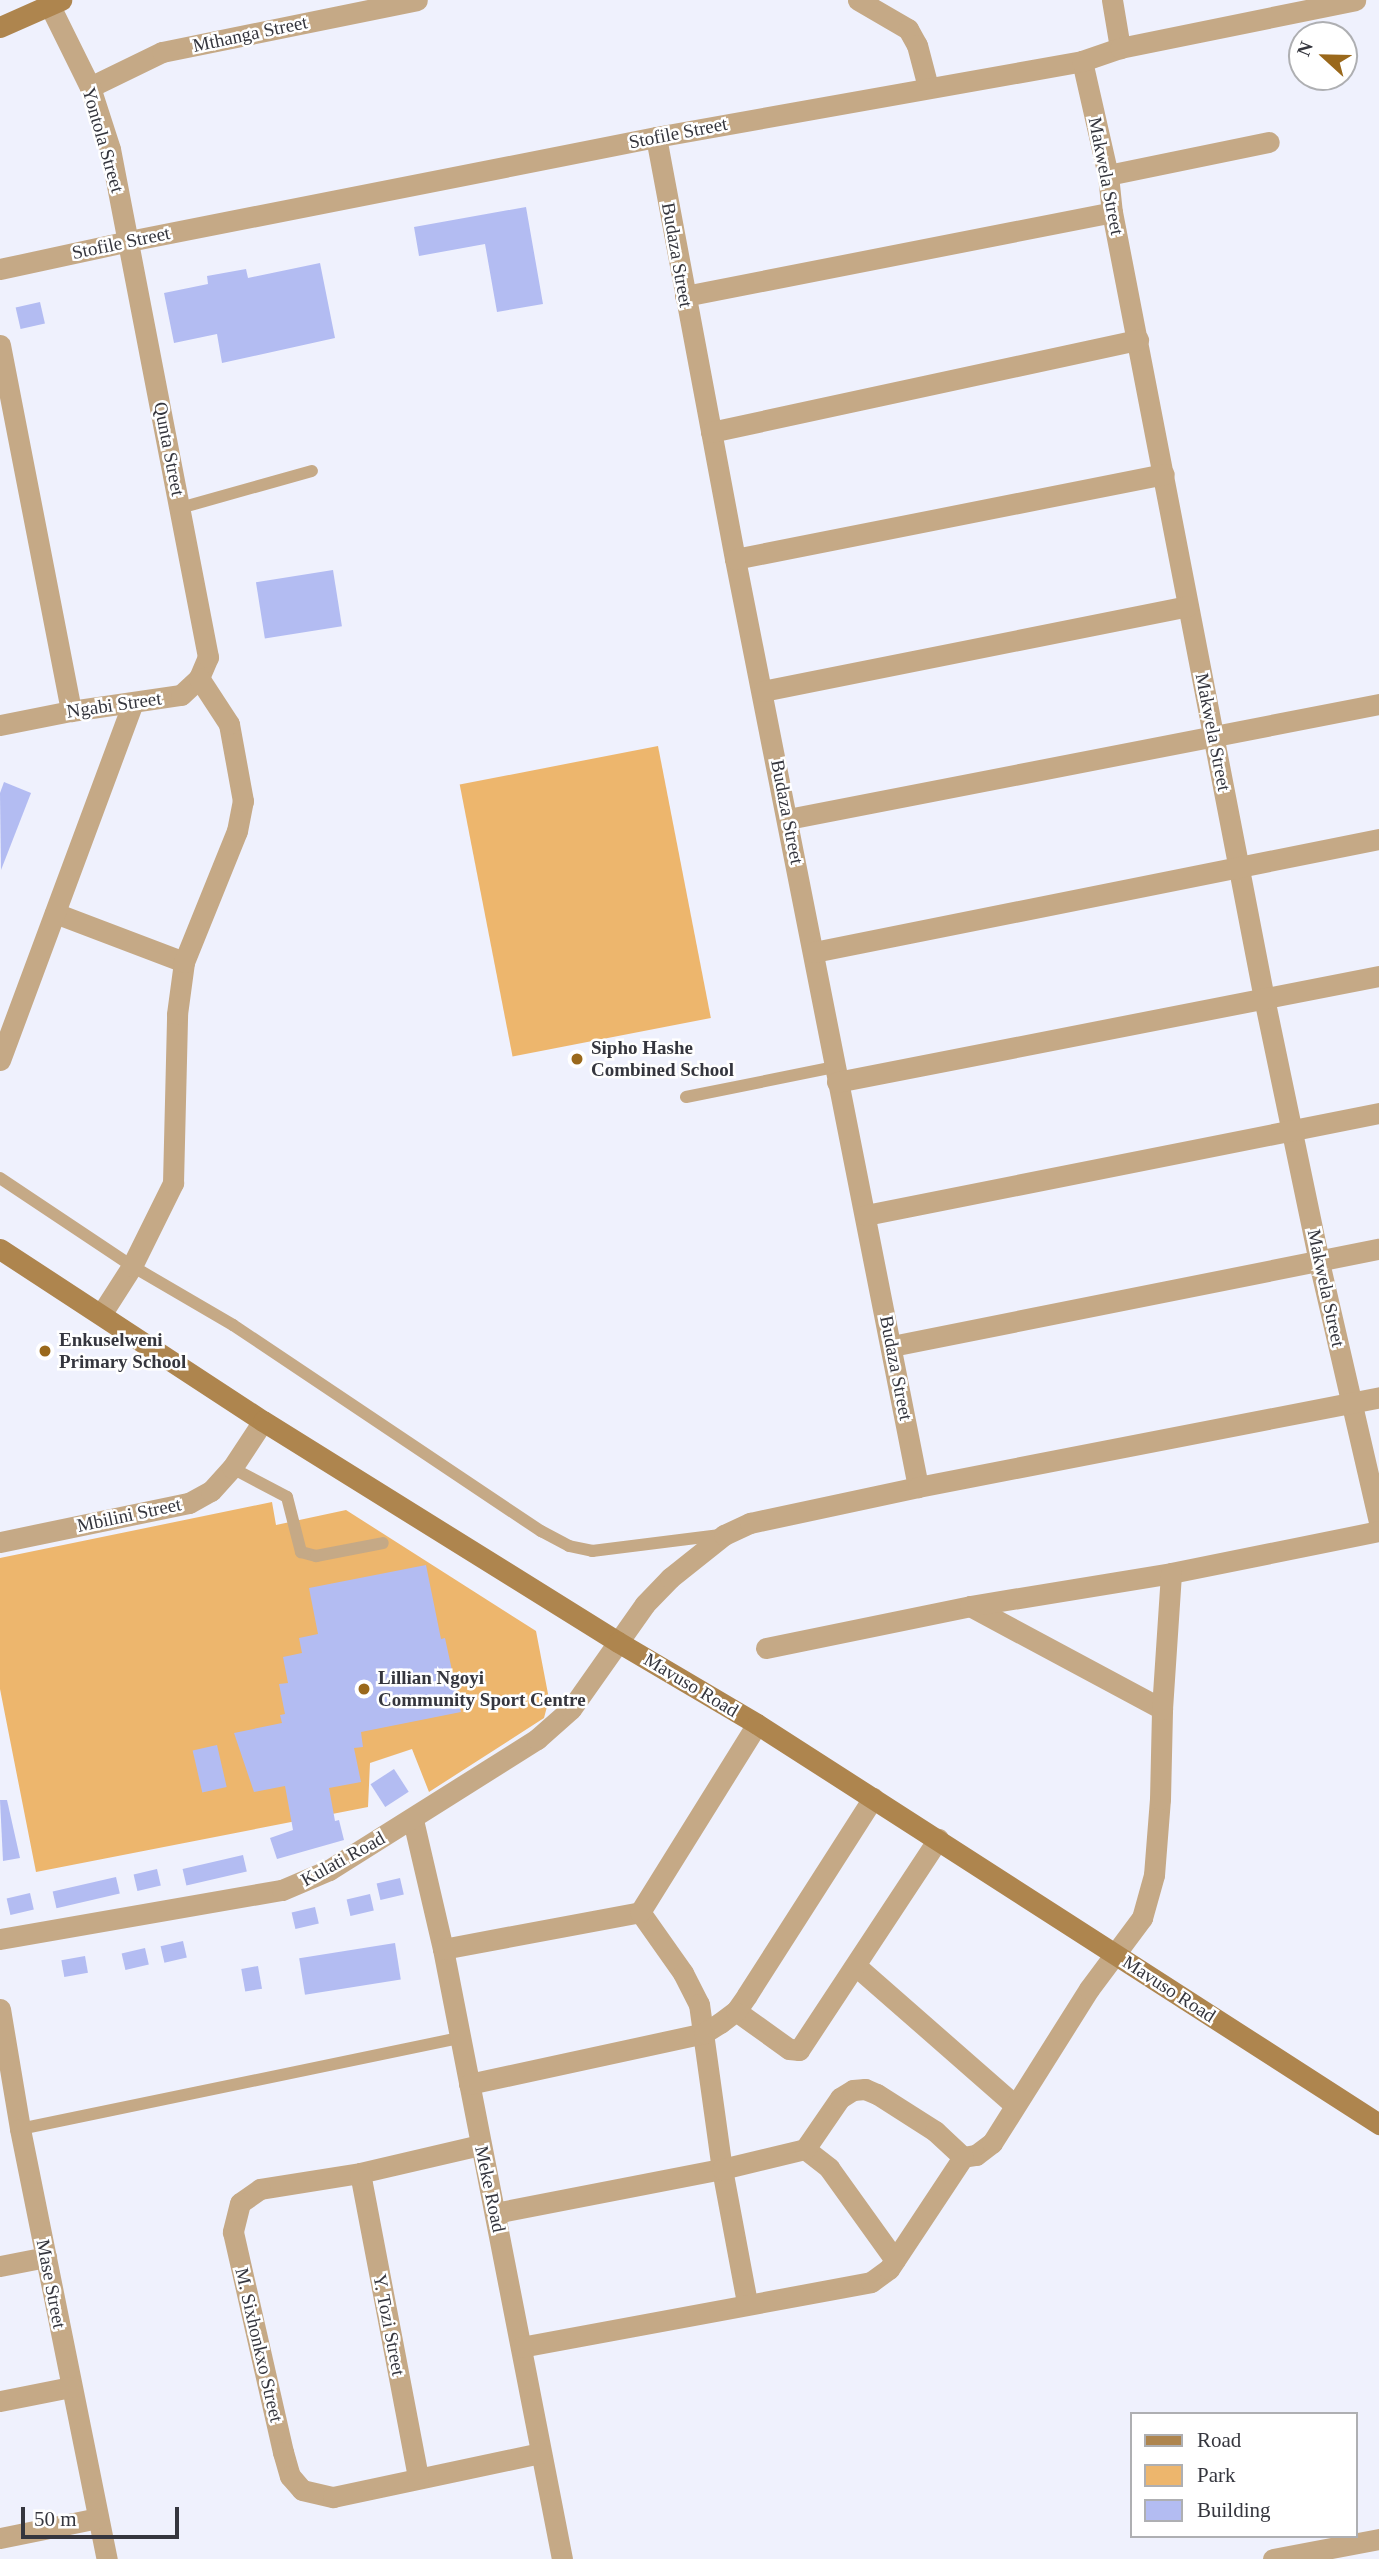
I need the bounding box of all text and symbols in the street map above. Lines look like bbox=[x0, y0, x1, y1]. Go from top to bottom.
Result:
street label: Mthanga Street bbox=[191, 11, 309, 57]
north arrow bbox=[1288, 21, 1358, 91]
text: N bbox=[1293, 38, 1317, 59]
street label: Yontola Street bbox=[77, 85, 129, 195]
street label: Stofile Street bbox=[627, 112, 729, 154]
street label: Makwela Street bbox=[1083, 115, 1129, 237]
street label: Budaza Street bbox=[657, 201, 697, 309]
street label: Stofile Street bbox=[70, 221, 172, 265]
street label: Qunta Street bbox=[149, 400, 189, 498]
street label: Makwela Street bbox=[1190, 671, 1236, 793]
street label: Ngabi Street bbox=[65, 687, 163, 723]
street label: Budaza Street bbox=[766, 758, 808, 866]
place label: Sipho Hashe Combined School bbox=[591, 1037, 734, 1081]
marker: Sipho Hashe Combined School bbox=[569, 1051, 585, 1067]
street label: Makwela Street bbox=[1302, 1227, 1350, 1349]
street label: Budaza Street bbox=[875, 1314, 917, 1422]
place label: Enkuselweni Primary School bbox=[59, 1329, 186, 1373]
marker: Enkuselweni Primary School bbox=[37, 1343, 53, 1359]
street label: Mbilini Street bbox=[75, 1493, 183, 1537]
street label: Mavuso Road bbox=[640, 1648, 742, 1722]
place label: Lillian Ngoyi Community Sport Centre bbox=[378, 1667, 586, 1711]
marker: Lillian Ngoyi Community Sport Centre bbox=[356, 1681, 372, 1697]
street label: Kulati Road bbox=[297, 1827, 389, 1891]
street label: Mavuso Road bbox=[1118, 1951, 1220, 2027]
street label: Meke Road bbox=[470, 2144, 510, 2234]
street label: Mase Street bbox=[31, 2238, 71, 2330]
street label: M. Sixhonkxo Street bbox=[230, 2266, 288, 2424]
street label: Y. Tozi Street bbox=[368, 2272, 410, 2378]
legend bbox=[1130, 2412, 1358, 2538]
text: Road bbox=[1197, 2428, 1241, 2452]
text: Park bbox=[1197, 2463, 1236, 2487]
scale bar bbox=[24, 2492, 182, 2536]
text: Building bbox=[1197, 2498, 1271, 2522]
text: 50 m bbox=[34, 2507, 77, 2531]

